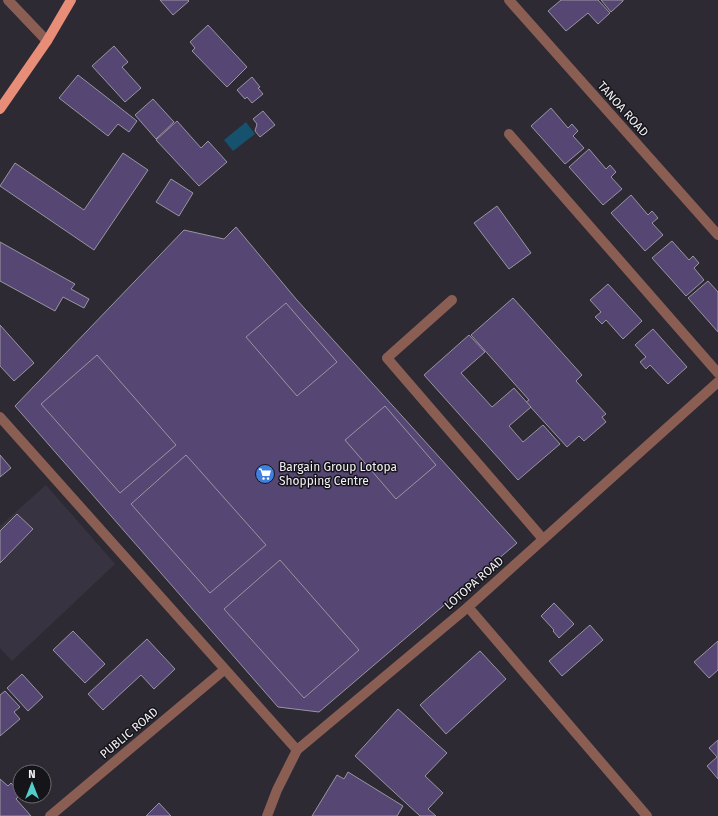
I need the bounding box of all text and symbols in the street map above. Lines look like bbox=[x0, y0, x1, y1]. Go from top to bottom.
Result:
street label: TANOA ROAD bbox=[595, 79, 651, 139]
place label: Bargain Group Lotopa Shopping Centre bbox=[279, 460, 397, 488]
supermarket icon: Bargain Group Lotopa Shopping Centre bbox=[254, 463, 276, 485]
street label: LOTOPA ROAD bbox=[442, 553, 507, 612]
street label: PUBLIC ROAD bbox=[97, 704, 161, 761]
north arrow bbox=[12, 764, 52, 804]
text: N bbox=[28, 768, 36, 781]

